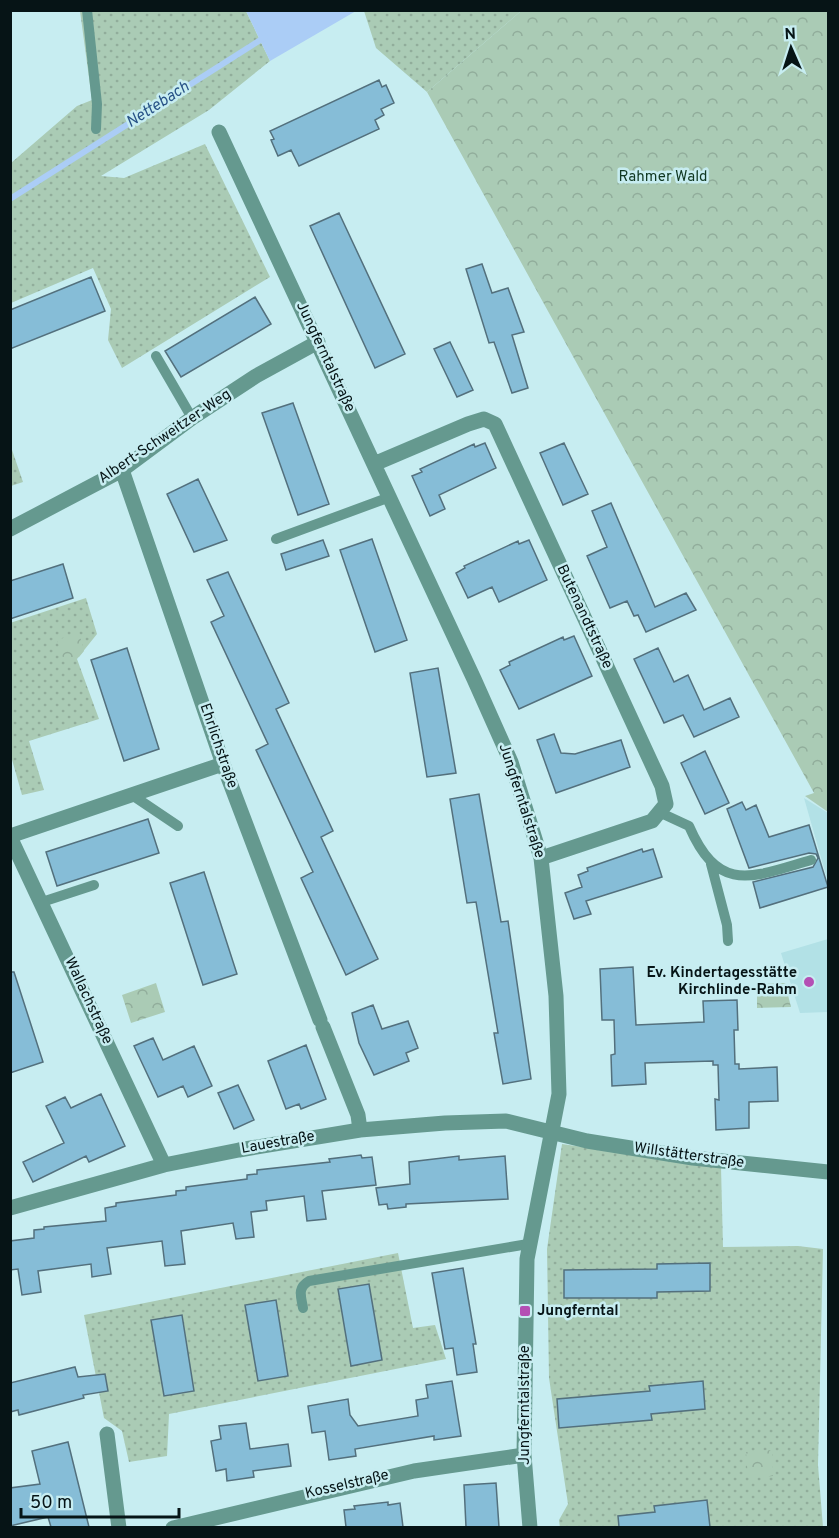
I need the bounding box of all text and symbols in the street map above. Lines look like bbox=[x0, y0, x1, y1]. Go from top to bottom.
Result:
north arrow bbox=[761, 18, 821, 78]
text: N bbox=[784, 25, 797, 45]
water label: Nettebach bbox=[123, 77, 194, 133]
park label: Rahmer Wald bbox=[618, 168, 708, 187]
street label: Jungferntalstraße bbox=[291, 299, 359, 415]
street label: Albert-Schweitzer-Weg bbox=[95, 385, 235, 489]
street label: Butenandtstraße bbox=[552, 562, 616, 672]
street label: Ehrlichstraße bbox=[195, 701, 241, 791]
street label: Jungferntalstraße bbox=[493, 741, 549, 861]
street label: Wallachstraße bbox=[60, 954, 116, 1048]
place label: Ev. Kindertagesstätte Kirchlinde-Rahm bbox=[646, 964, 797, 1000]
marker: Ev. Kindertagesstätte Kirchlinde-Rahm bbox=[802, 975, 816, 989]
street label: Lauestraße bbox=[240, 1127, 316, 1159]
street label: Willstätterstraße bbox=[633, 1139, 745, 1173]
place label: Jungferntal bbox=[537, 1302, 619, 1321]
marker: Jungferntal bbox=[518, 1304, 532, 1318]
street label: Jungferntalstraße bbox=[516, 1345, 535, 1465]
street label: Kosselstraße bbox=[303, 1466, 391, 1504]
scale bar bbox=[21, 1481, 178, 1519]
text: 50 m bbox=[30, 1492, 72, 1515]

